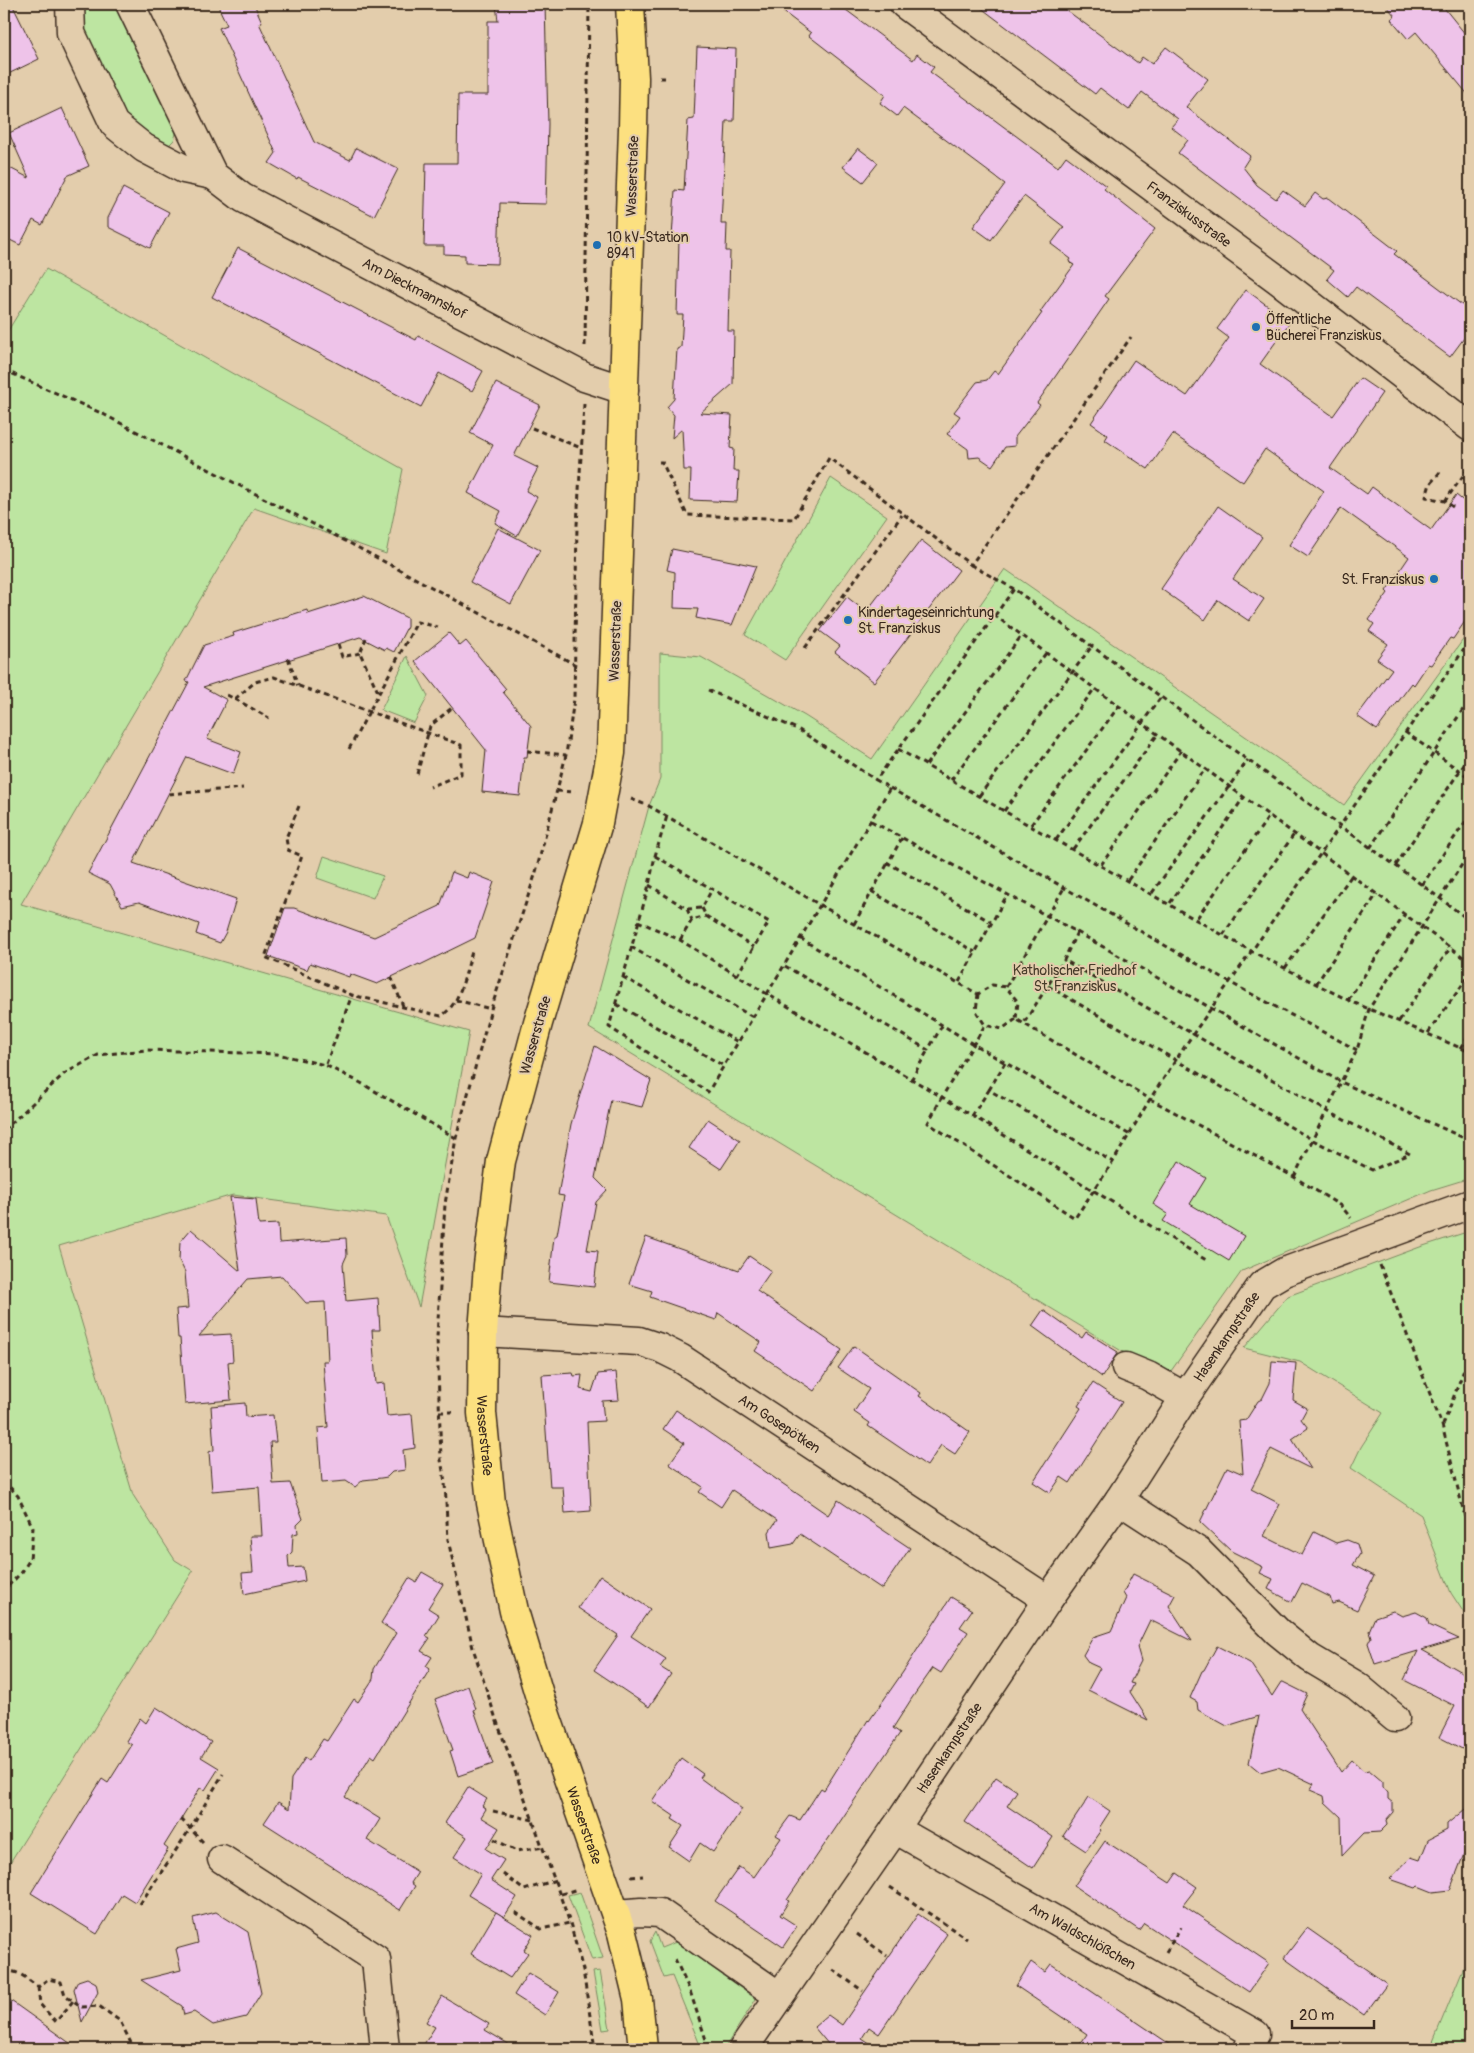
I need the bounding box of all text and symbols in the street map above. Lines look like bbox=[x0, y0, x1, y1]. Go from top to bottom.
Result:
street label: Wasserstraße bbox=[623, 135, 642, 217]
street label: Franziskusstraße bbox=[1143, 178, 1234, 251]
place label: 10 kV-Station 8941 bbox=[607, 229, 689, 262]
marker: 10 kV-Station 8941 bbox=[591, 239, 603, 251]
street label: Am Dieckmannshof bbox=[359, 254, 470, 323]
place label: Öffentliche Bücherei Franziskus bbox=[1266, 310, 1382, 344]
marker: Öffentliche Bücherei Franziskus bbox=[1250, 321, 1262, 333]
place label: St. Franziskus bbox=[1341, 571, 1425, 588]
marker: St. Franziskus bbox=[1428, 573, 1440, 585]
street label: Wasserstraße bbox=[606, 600, 625, 682]
place label: Kindertageseinrichtung St. Franziskus bbox=[858, 604, 994, 637]
marker: Kindertageseinrichtung St. Franziskus bbox=[842, 614, 854, 626]
park label: Katholischer Friedhof St. Franziskus bbox=[1013, 962, 1138, 995]
street label: Wasserstraße bbox=[516, 994, 555, 1076]
street label: Hasenkampstraße bbox=[1190, 1289, 1264, 1385]
street label: Am Gosepötken bbox=[735, 1391, 824, 1457]
street label: Wasserstraße bbox=[473, 1395, 496, 1477]
street label: Hasenkampstraße bbox=[913, 1699, 986, 1797]
street label: Wasserstraße bbox=[563, 1785, 605, 1867]
street label: Am Waldschlößchen bbox=[1026, 1899, 1139, 1973]
scale bar bbox=[1292, 1998, 1374, 2030]
text: 20 m bbox=[1299, 2006, 1334, 2025]

